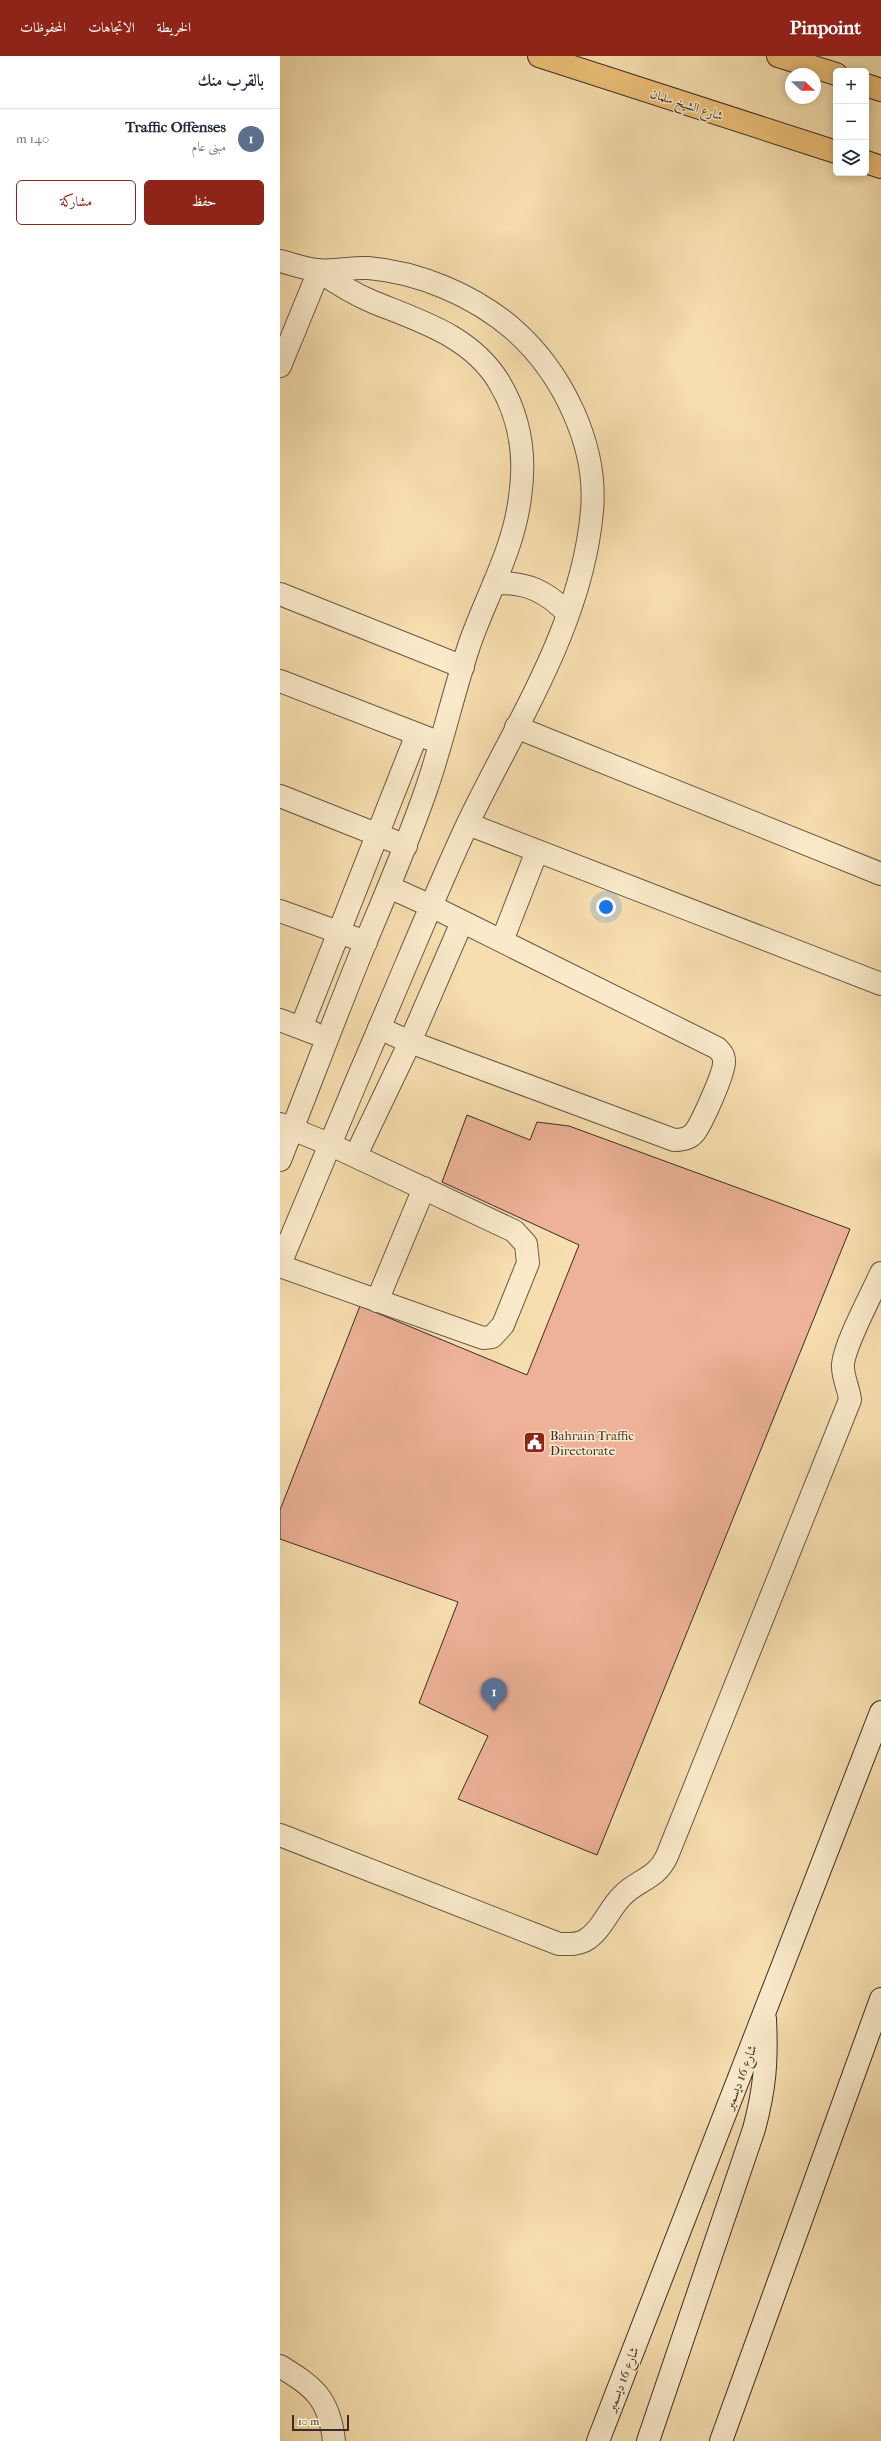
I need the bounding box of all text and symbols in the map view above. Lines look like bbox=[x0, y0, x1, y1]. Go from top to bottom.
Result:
text: Pinpoint bbox=[790, 17, 861, 39]
text: المحفوظات bbox=[20, 19, 66, 36]
text: الاتجاهات bbox=[88, 19, 135, 36]
text: الخريطة bbox=[157, 19, 191, 36]
north arrow bbox=[785, 68, 821, 104]
map controls bbox=[833, 68, 869, 176]
button: + bbox=[833, 68, 869, 104]
text: بالقرب منك bbox=[198, 70, 264, 90]
street label: شارع الشيخ سلمان bbox=[647, 86, 725, 127]
button: − bbox=[833, 104, 869, 140]
text: Traffic Offenses bbox=[125, 118, 226, 136]
text: 140 m bbox=[16, 131, 49, 146]
text: 1 bbox=[249, 131, 253, 146]
text: مبنى عام bbox=[192, 139, 226, 154]
button: layers bbox=[833, 140, 869, 176]
button: مشاركة bbox=[16, 180, 136, 225]
button: حفظ bbox=[144, 180, 264, 225]
your location bbox=[596, 897, 616, 917]
place label: Bahrain Traffic Directorate bbox=[550, 1428, 634, 1458]
public building icon: Bahrain Traffic Directorate bbox=[522, 1429, 548, 1455]
pin: 1 bbox=[481, 1678, 507, 1711]
street label: شارع 16 ديسمبر bbox=[721, 2043, 763, 2115]
street label: شارع 16 ديسمبر bbox=[603, 2345, 645, 2417]
scale bar bbox=[292, 2413, 349, 2432]
text: 10 m bbox=[298, 2415, 319, 2428]

